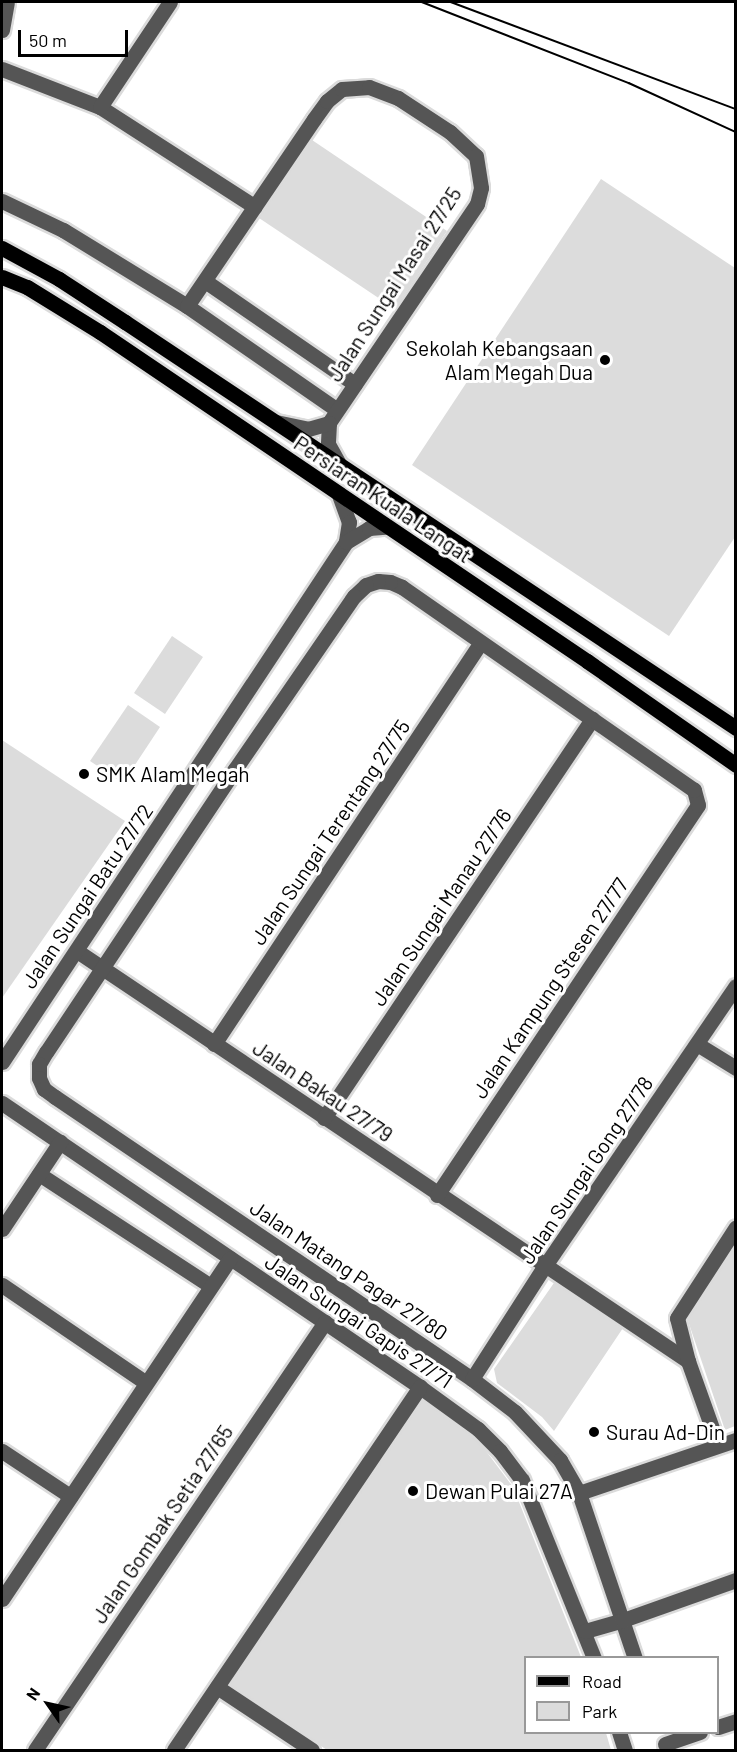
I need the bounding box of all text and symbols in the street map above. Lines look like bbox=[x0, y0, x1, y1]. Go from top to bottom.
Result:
scale bar bbox=[21, 18, 130, 56]
text: 50 m bbox=[29, 29, 67, 51]
street label: Jalan Sungai Masai 27/25 bbox=[322, 182, 466, 386]
place label: Sekolah Kebangsaan Alam Megah Dua bbox=[406, 335, 593, 385]
marker: Sekolah Kebangsaan Alam Megah Dua bbox=[598, 353, 612, 367]
street label: Persiaran Kuala Langat bbox=[289, 430, 477, 568]
street label: Jalan Sungai Terentang 27/75 bbox=[245, 715, 415, 949]
place label: SMK Alam Megah bbox=[96, 761, 250, 787]
marker: SMK Alam Megah bbox=[77, 767, 91, 781]
street label: Jalan Sungai Batu 27/72 bbox=[16, 799, 158, 993]
street label: Jalan Sungai Manau 27/76 bbox=[366, 804, 516, 1010]
street label: Jalan Kampung Stesen 27/77 bbox=[467, 873, 633, 1103]
street label: Jalan Bakau 27/79 bbox=[248, 1035, 398, 1147]
street label: Jalan Sungai Gong 27/78 bbox=[514, 1072, 658, 1268]
street label: Jalan Matang Pagar 27/80 bbox=[245, 1194, 453, 1346]
street label: Jalan Sungai Gapis 27/71 bbox=[260, 1249, 458, 1393]
place label: Surau Ad-Din bbox=[606, 1419, 725, 1445]
street label: Jalan Gombak Setia 27/65 bbox=[86, 1420, 238, 1628]
marker: Surau Ad-Din bbox=[587, 1425, 601, 1439]
place label: Dewan Pulai 27A bbox=[425, 1478, 573, 1504]
marker: Dewan Pulai 27A bbox=[406, 1484, 420, 1498]
legend bbox=[524, 1656, 719, 1734]
text: Road bbox=[582, 1670, 622, 1692]
north arrow bbox=[18, 1674, 78, 1734]
text: N bbox=[22, 1684, 44, 1703]
text: Park bbox=[582, 1700, 617, 1722]

